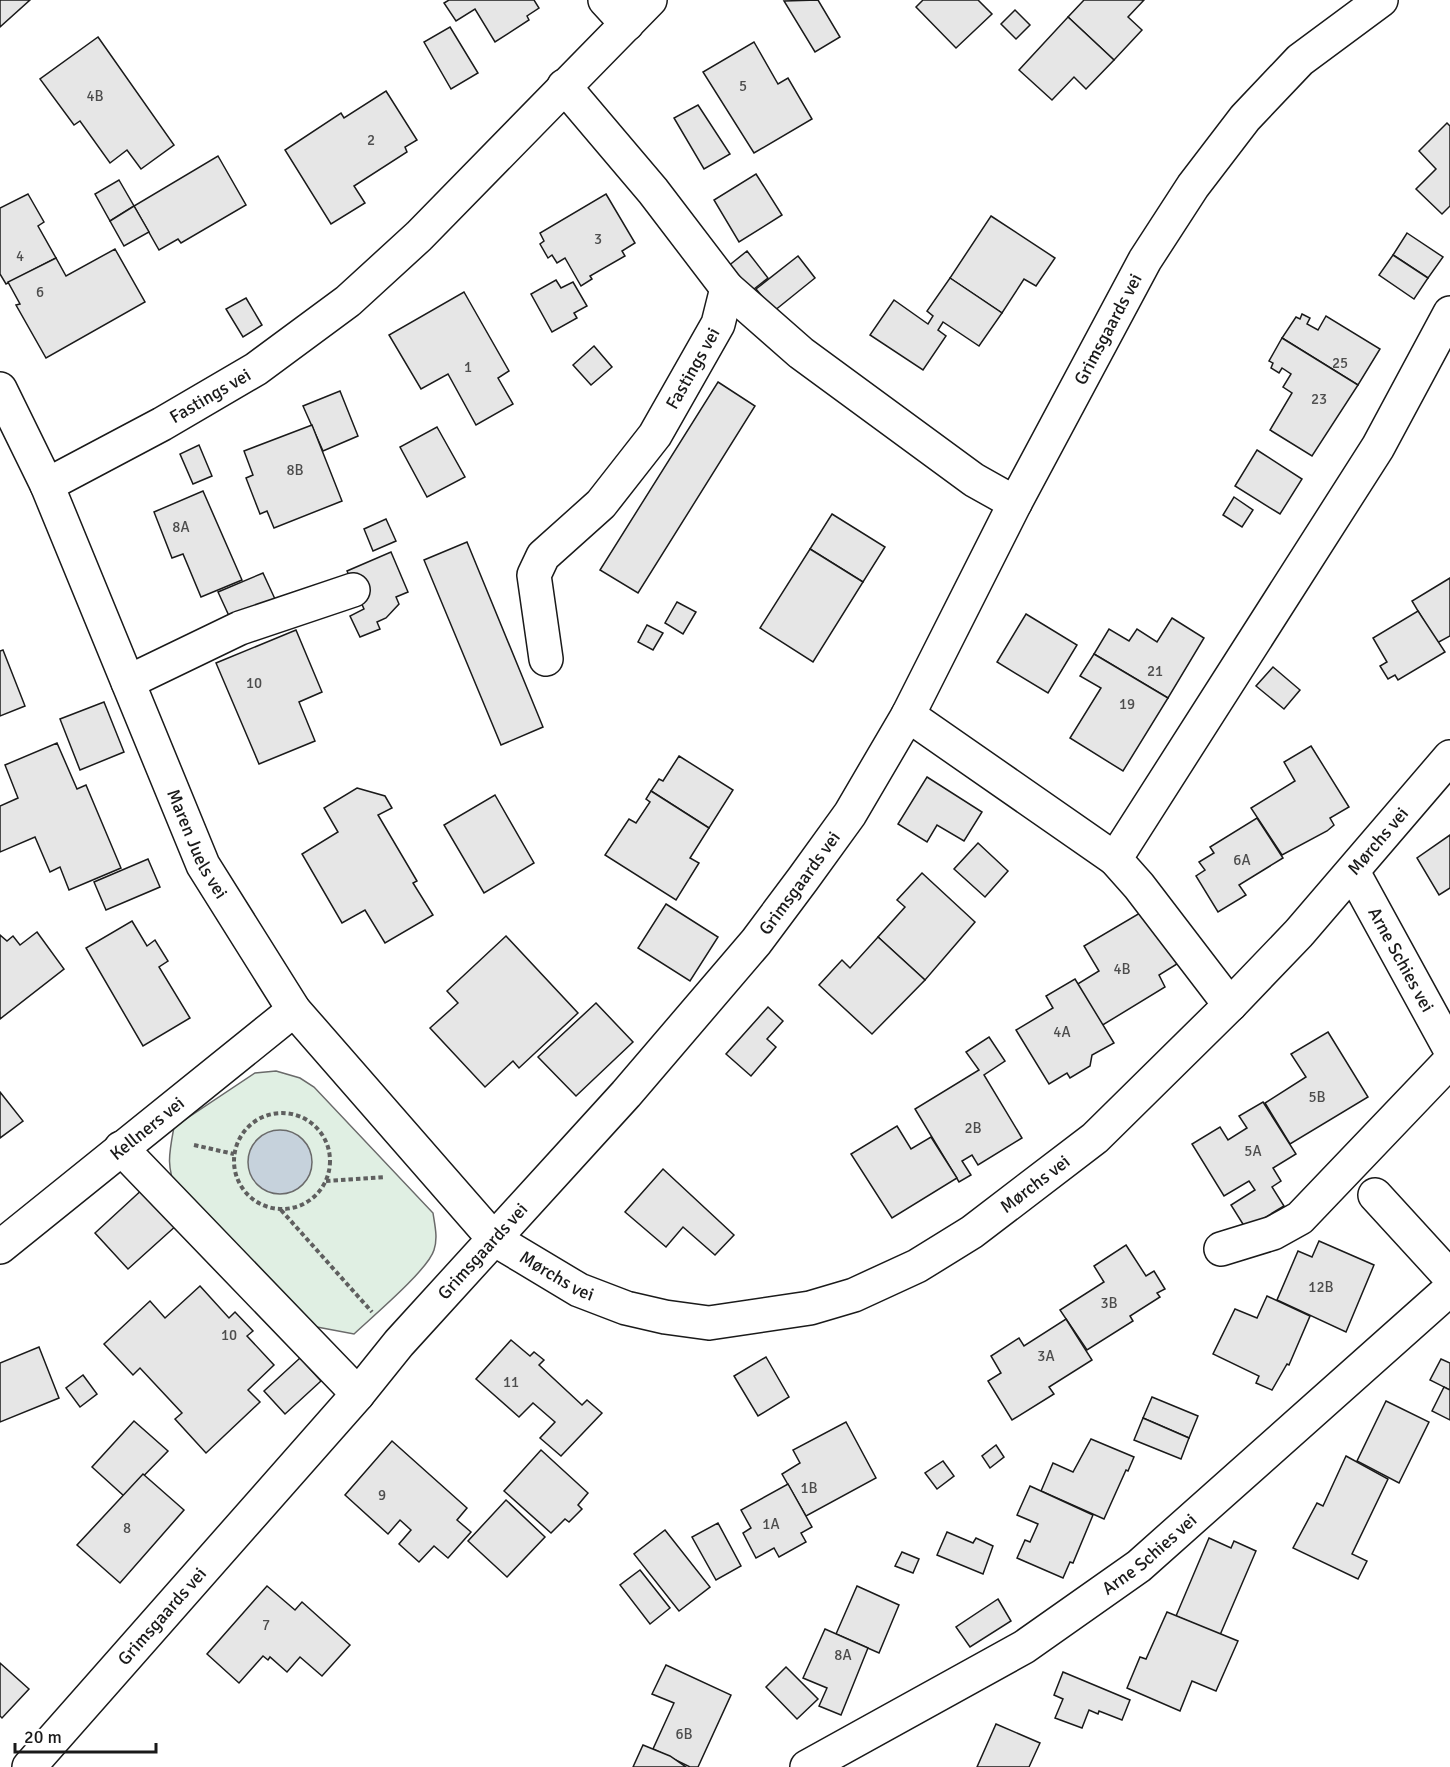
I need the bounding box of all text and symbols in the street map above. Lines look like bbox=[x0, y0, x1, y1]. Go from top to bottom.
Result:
house number: 5 bbox=[739, 77, 747, 95]
house number: 4B bbox=[86, 87, 104, 105]
house number: 2 bbox=[367, 131, 375, 149]
house number: 3 bbox=[594, 230, 602, 248]
house number: 4 bbox=[16, 247, 24, 265]
street label: Grimsgaards vei bbox=[1069, 270, 1147, 389]
house number: 6 bbox=[36, 283, 44, 301]
street label: Fastings vei bbox=[661, 324, 725, 413]
house number: 25 bbox=[1332, 354, 1348, 372]
house number: 1 bbox=[464, 358, 472, 376]
street label: Fastings vei bbox=[166, 364, 255, 428]
house number: 23 bbox=[1311, 390, 1327, 408]
house number: 8B bbox=[286, 461, 304, 479]
house number: 8A bbox=[172, 518, 190, 536]
house number: 21 bbox=[1147, 662, 1163, 680]
house number: 10 bbox=[246, 674, 262, 692]
house number: 19 bbox=[1119, 695, 1135, 713]
street label: Maren Juels vei bbox=[162, 786, 232, 903]
street label: Mørchs vei bbox=[1343, 803, 1413, 879]
street label: Grimsgaards vei bbox=[754, 827, 845, 939]
house number: 6A bbox=[1233, 851, 1251, 869]
street label: Arne Schies vei bbox=[1363, 903, 1439, 1016]
house number: 4B bbox=[1113, 960, 1131, 978]
house number: 4A bbox=[1053, 1023, 1071, 1041]
house number: 5B bbox=[1308, 1088, 1326, 1106]
street label: Kellners vei bbox=[106, 1092, 189, 1165]
house number: 2B bbox=[964, 1119, 982, 1137]
house number: 5A bbox=[1244, 1142, 1262, 1160]
street label: Mørchs vei bbox=[996, 1150, 1074, 1218]
street label: Grimsgaards vei bbox=[433, 1198, 532, 1304]
street label: Mørchs vei bbox=[516, 1246, 597, 1306]
house number: 12B bbox=[1308, 1278, 1334, 1296]
house number: 3B bbox=[1100, 1294, 1118, 1312]
house number: 10 bbox=[221, 1326, 237, 1344]
house number: 3A bbox=[1037, 1347, 1055, 1365]
house number: 11 bbox=[503, 1373, 519, 1391]
house number: 1B bbox=[800, 1479, 818, 1497]
house number: 9 bbox=[378, 1486, 386, 1504]
street label: Arne Schies vei bbox=[1098, 1509, 1201, 1600]
house number: 1A bbox=[762, 1515, 780, 1533]
house number: 8 bbox=[123, 1519, 131, 1537]
street label: Grimsgaards vei bbox=[113, 1563, 211, 1670]
house number: 7 bbox=[262, 1616, 270, 1634]
house number: 8A bbox=[834, 1646, 852, 1664]
scale bar bbox=[15, 1716, 156, 1754]
house number: 6B bbox=[675, 1725, 693, 1743]
text: 20 m bbox=[24, 1726, 62, 1748]

